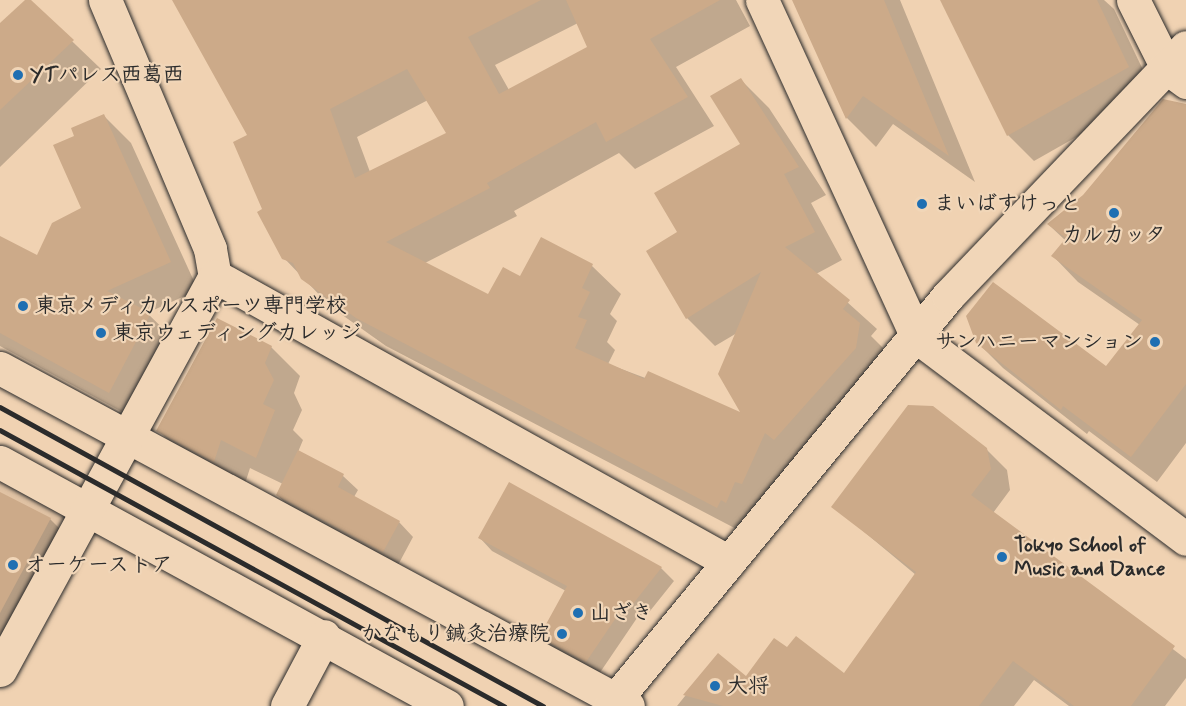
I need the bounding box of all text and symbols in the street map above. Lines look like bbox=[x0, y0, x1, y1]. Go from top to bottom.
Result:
place label: YTパレス西葛西 bbox=[30, 62, 184, 88]
marker: YTパレス西葛西 bbox=[11, 68, 25, 82]
place label: まいばすけっと bbox=[934, 191, 1081, 217]
marker: まいばすけっと bbox=[915, 197, 929, 211]
marker: カルカッタ bbox=[1107, 206, 1121, 220]
place label: カルカッタ bbox=[1062, 222, 1166, 248]
place label: 東京メディカルスポーツ専門学校 bbox=[35, 293, 350, 319]
marker: 東京メディカルスポーツ専門学校 bbox=[16, 299, 30, 313]
place label: 東京ウェディングカレッジ bbox=[113, 320, 365, 346]
marker: 東京ウェディングカレッジ bbox=[94, 326, 108, 340]
place label: サンハニーマンション bbox=[933, 329, 1143, 355]
marker: サンハニーマンション bbox=[1148, 335, 1162, 349]
place label: Tokyo School of Music and Dance bbox=[1014, 532, 1163, 582]
marker: Tokyo School of Music and Dance bbox=[995, 550, 1009, 564]
place label: オーケーストア bbox=[25, 552, 172, 578]
marker: オーケーストア bbox=[6, 558, 20, 572]
place label: 山ざき bbox=[590, 600, 653, 626]
marker: 山ざき bbox=[571, 606, 585, 620]
place label: かなもり鍼灸治療院 bbox=[361, 621, 550, 647]
marker: かなもり鍼灸治療院 bbox=[555, 627, 569, 641]
place label: 大将 bbox=[727, 673, 769, 699]
marker: 大将 bbox=[708, 679, 722, 693]

